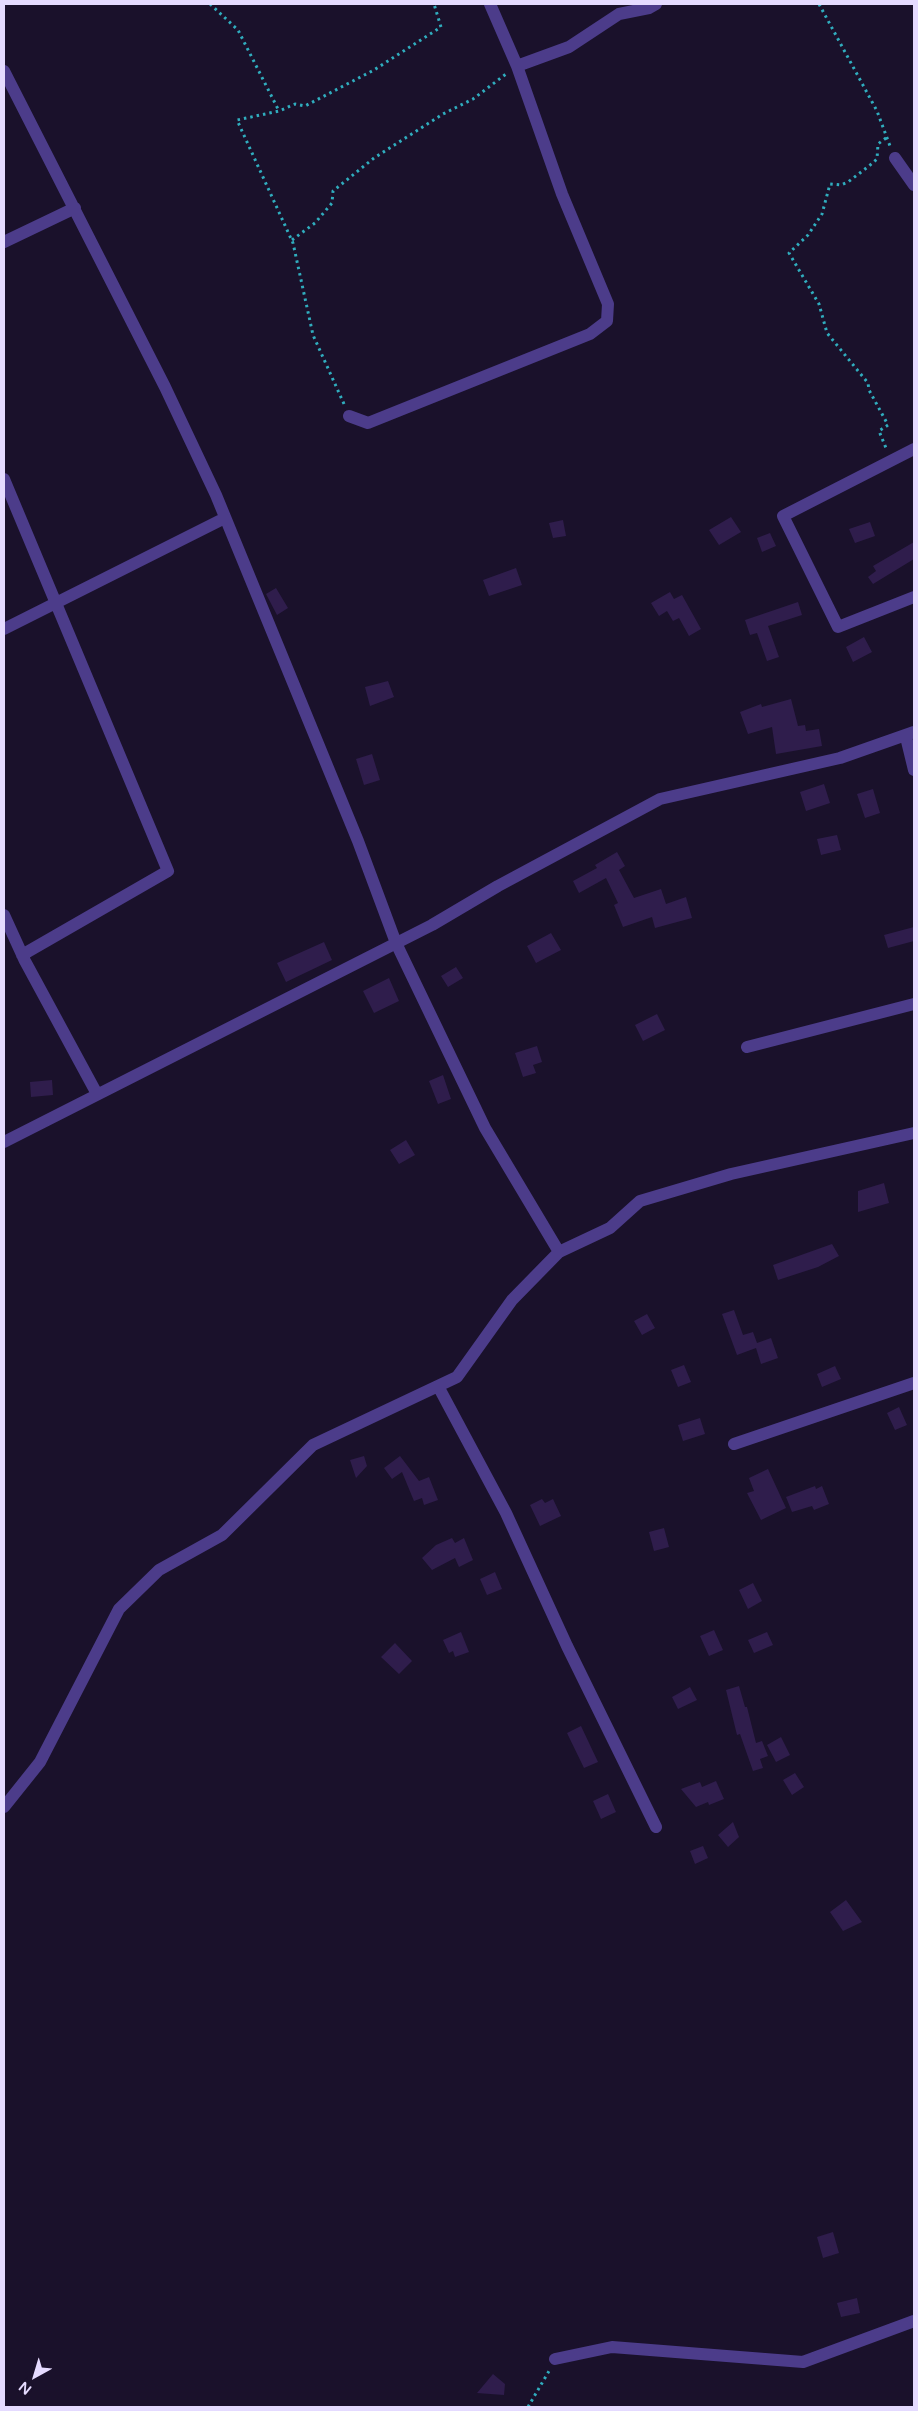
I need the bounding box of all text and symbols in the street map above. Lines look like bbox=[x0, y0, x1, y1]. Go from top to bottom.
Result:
north arrow bbox=[10, 2351, 60, 2401]
text: N bbox=[16, 2378, 35, 2398]

